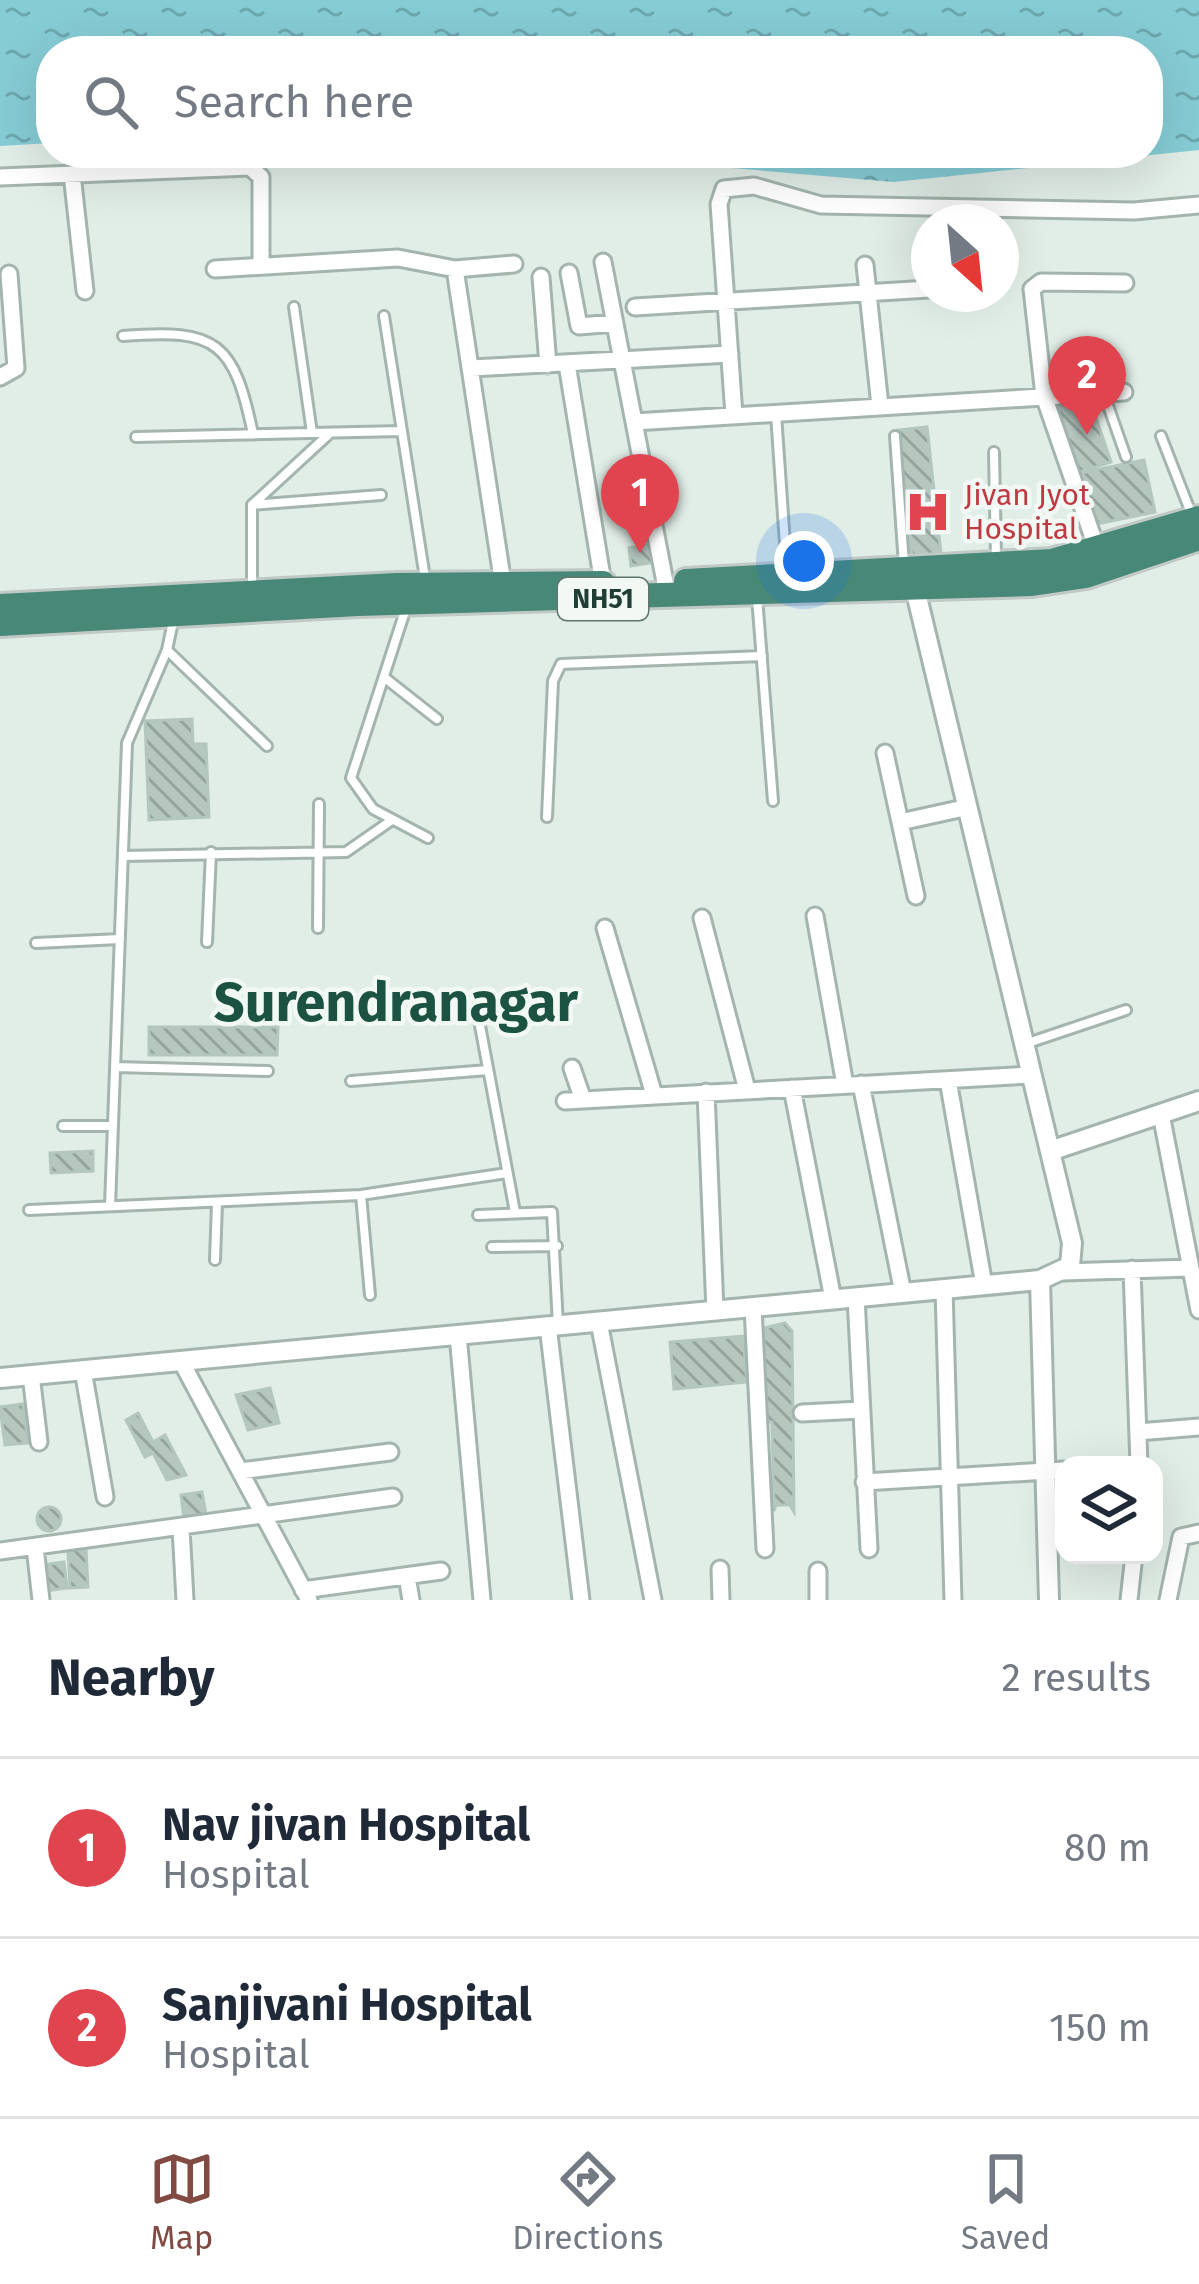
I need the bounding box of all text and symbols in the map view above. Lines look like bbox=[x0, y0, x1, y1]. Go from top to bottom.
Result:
search box bbox=[36, 36, 1163, 168]
icon: search bbox=[78, 69, 144, 135]
text: Search here bbox=[174, 75, 414, 129]
north arrow bbox=[911, 204, 1019, 312]
pin: 2 bbox=[1048, 336, 1126, 435]
pin: 1 bbox=[601, 454, 679, 553]
place label: Jivan Jyot Hospital bbox=[964, 477, 1090, 547]
hospital icon: Jivan Jyot Hospital bbox=[903, 487, 953, 537]
your location bbox=[774, 531, 834, 591]
road number: NH51 bbox=[558, 578, 648, 620]
district label: Surendranagar bbox=[214, 971, 579, 1035]
map controls bbox=[1055, 1456, 1163, 1564]
button: layers bbox=[1055, 1456, 1163, 1564]
text: Nearby bbox=[48, 1647, 214, 1709]
text: 2 results bbox=[1002, 1655, 1151, 1701]
text: Nav jivan Hospital bbox=[162, 1798, 530, 1852]
text: 1 bbox=[78, 1825, 96, 1871]
text: 80 m bbox=[1064, 1825, 1151, 1871]
text: Hospital bbox=[162, 1852, 310, 1898]
text: Sanjivani Hospital bbox=[162, 1978, 532, 2032]
text: 2 bbox=[77, 2005, 97, 2051]
text: 150 m bbox=[1049, 2005, 1151, 2051]
text: Hospital bbox=[162, 2032, 310, 2078]
tab: Map bbox=[149, 2146, 215, 2258]
tab: Directions bbox=[512, 2146, 664, 2258]
tab: Saved bbox=[961, 2146, 1050, 2258]

